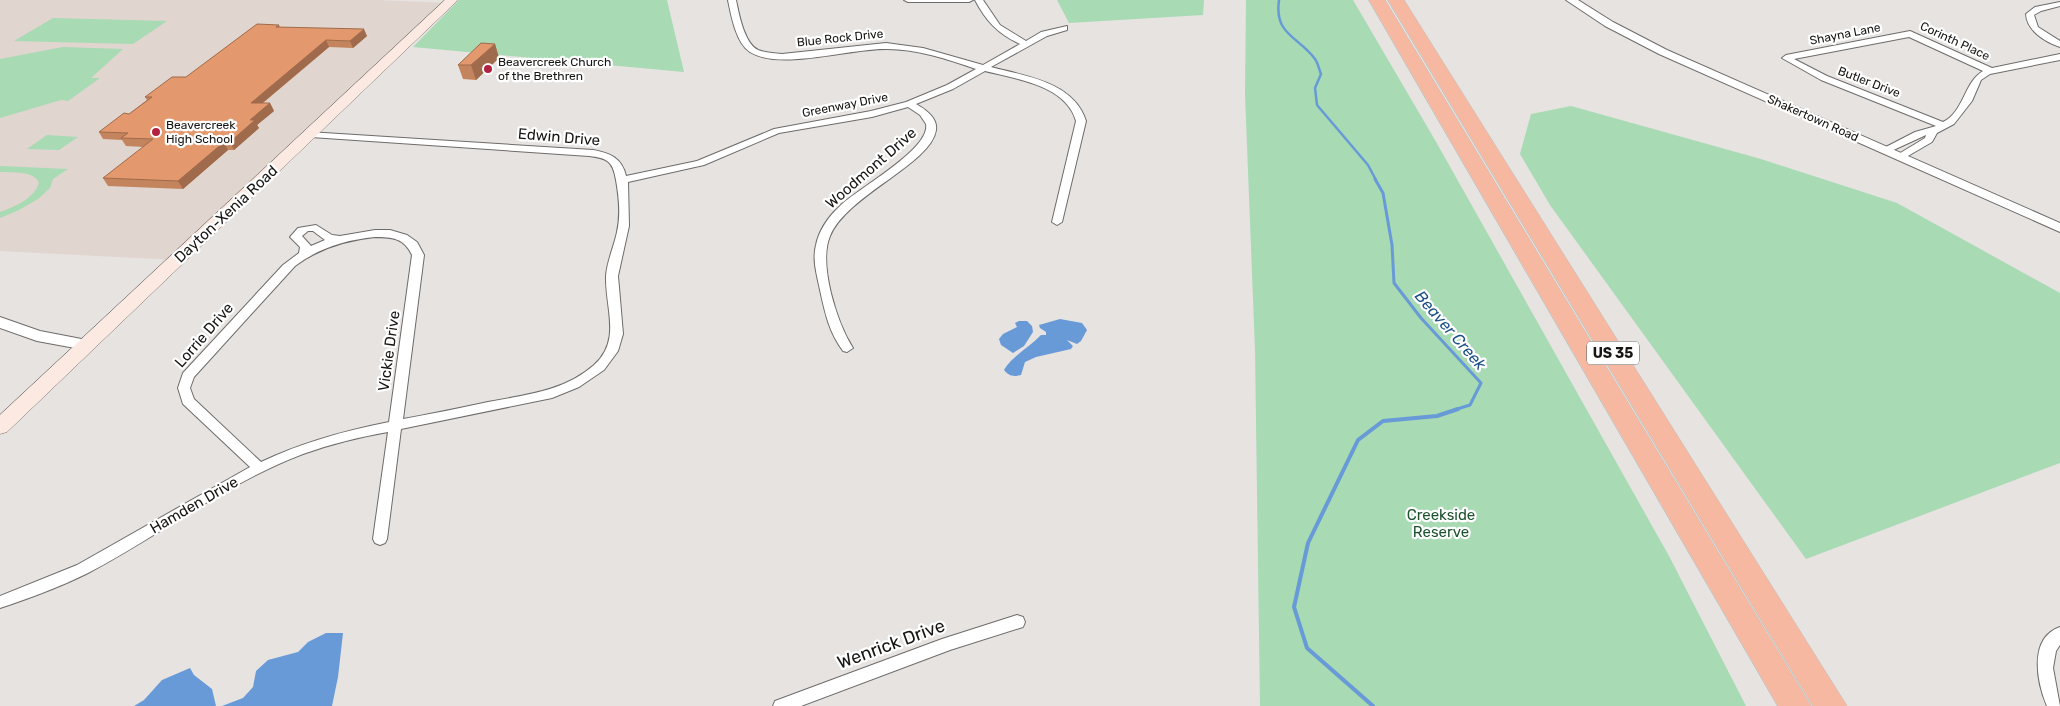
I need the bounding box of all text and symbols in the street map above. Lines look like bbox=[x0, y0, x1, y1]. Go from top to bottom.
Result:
street label: Corinth Place bbox=[1918, 19, 1992, 63]
street label: Shayna Lane bbox=[1808, 20, 1882, 48]
street label: Blue Rock Drive bbox=[796, 26, 884, 50]
place label: Beavercreek Church of the Brethren bbox=[498, 55, 611, 83]
marker: Beavercreek Church of the Brethren bbox=[482, 63, 494, 75]
street label: Butler Drive bbox=[1836, 64, 1902, 100]
street label: Greenway Drive bbox=[801, 90, 889, 120]
street label: Shakertown Road bbox=[1765, 92, 1861, 144]
place label: Beavercreek High School bbox=[166, 118, 236, 146]
street label: Edwin Drive bbox=[517, 124, 601, 150]
street label: Woodmont Drive bbox=[822, 124, 920, 212]
marker: Beavercreek High School bbox=[150, 126, 162, 138]
street label: Dayton-Xenia Road bbox=[171, 162, 281, 266]
water label: Beaver Creek bbox=[1411, 287, 1491, 374]
street label: Lorrie Drive bbox=[171, 299, 237, 371]
street label: Vickie Drive bbox=[374, 310, 404, 392]
road number: US 35 bbox=[1587, 342, 1639, 364]
street label: Hamden Drive bbox=[147, 473, 241, 537]
park label: Creekside Reserve bbox=[1407, 506, 1475, 541]
street label: Wenrick Drive bbox=[834, 614, 948, 674]

